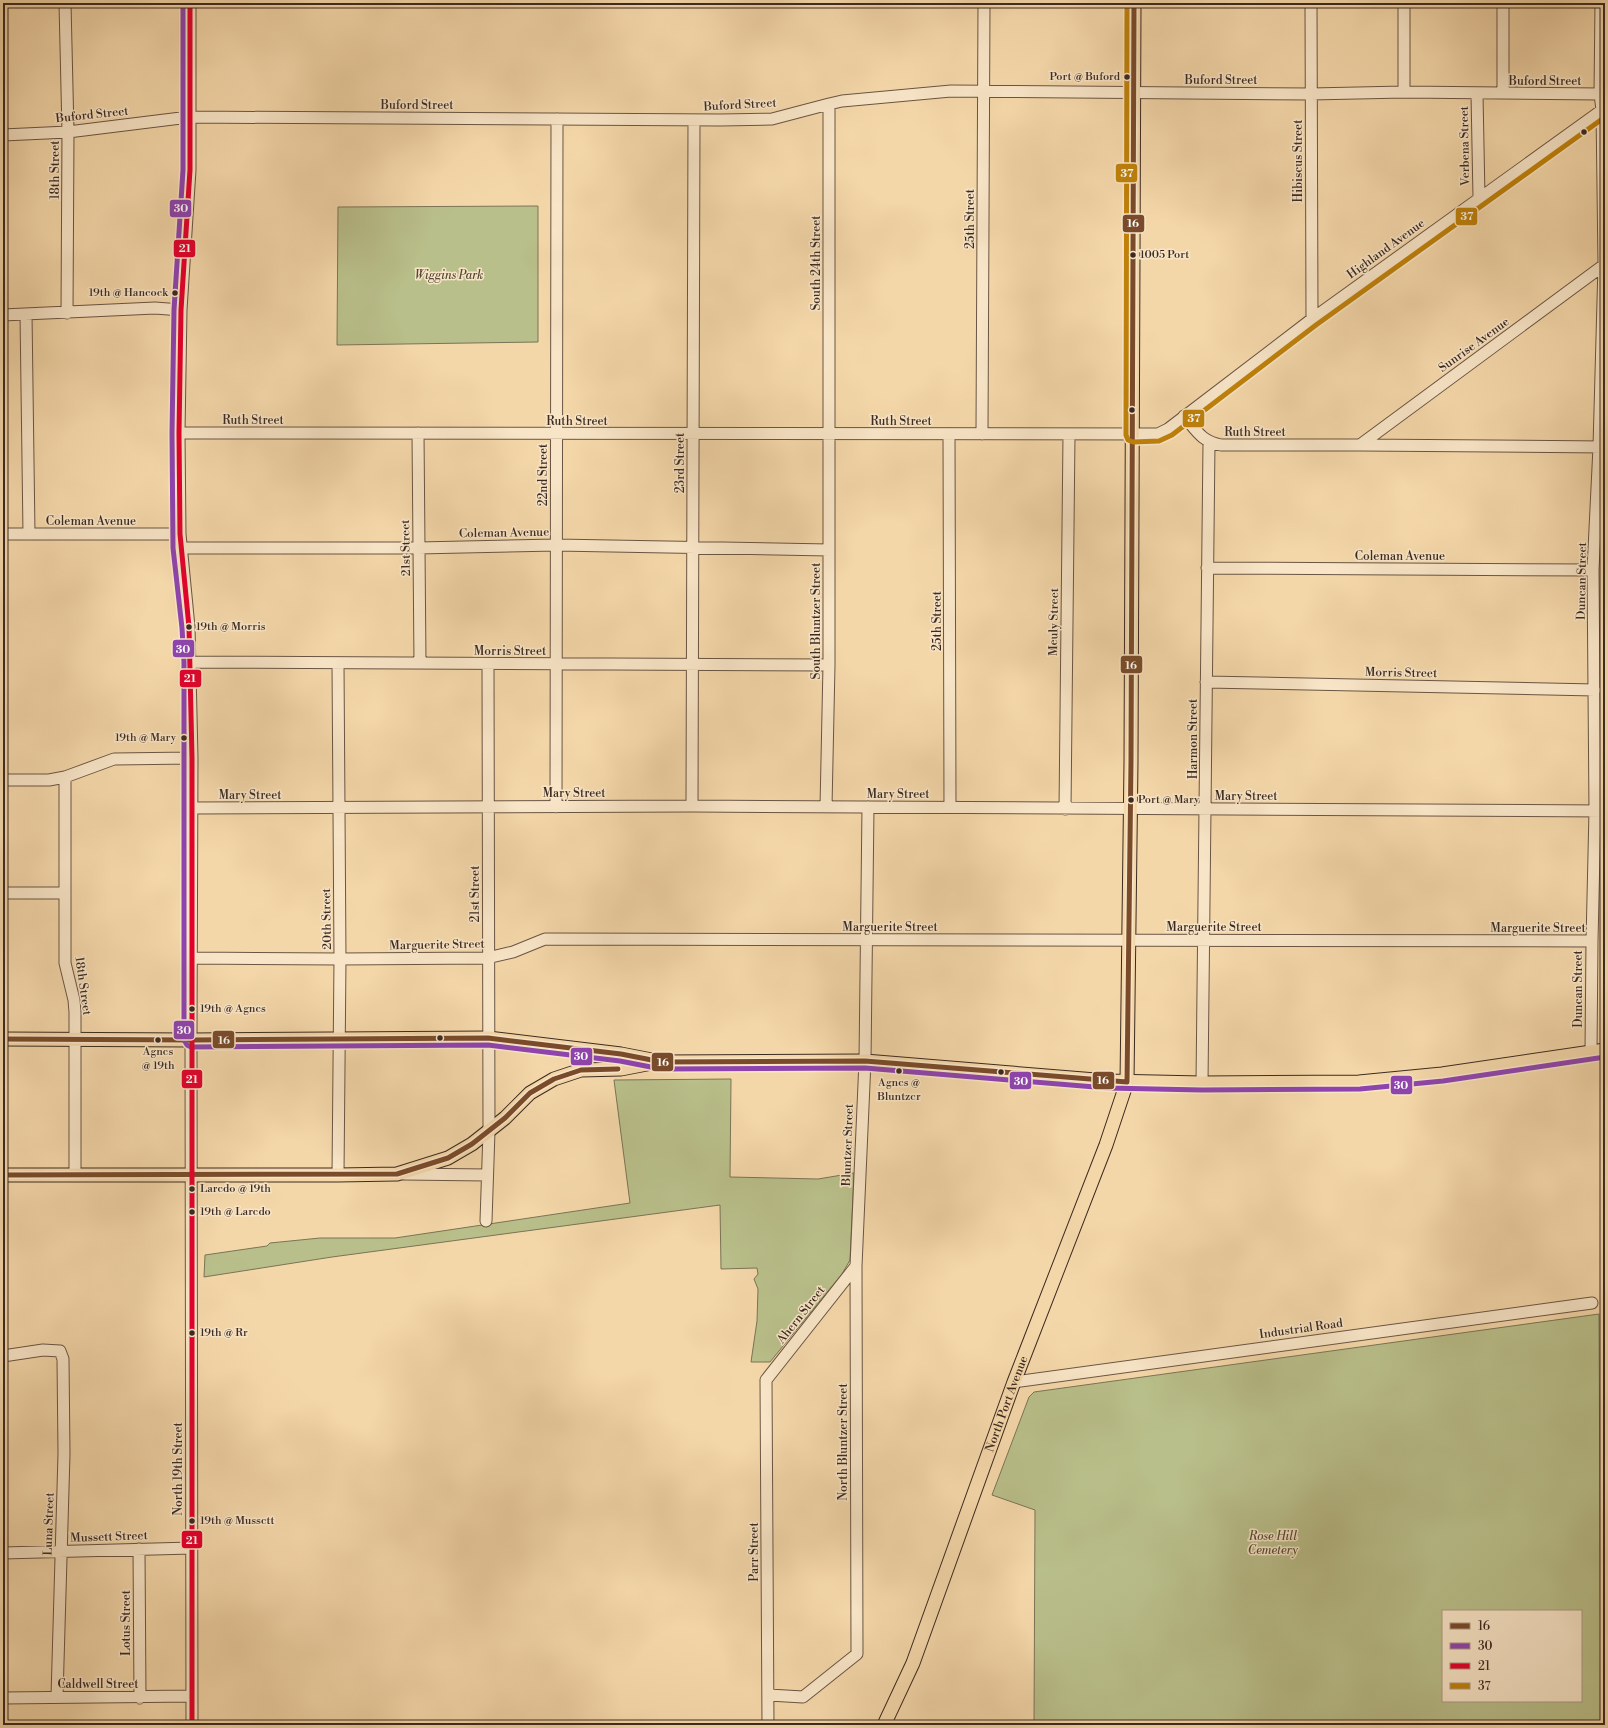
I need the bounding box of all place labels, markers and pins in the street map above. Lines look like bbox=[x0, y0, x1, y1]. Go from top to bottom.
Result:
place label: Port @ Buford bbox=[1050, 70, 1121, 84]
marker: Port @ Buford bbox=[1122, 72, 1132, 82]
unlabelled marker bbox=[1579, 127, 1589, 137]
place label: 1005 Port bbox=[1140, 248, 1189, 262]
marker: 1005 Port bbox=[1128, 250, 1138, 260]
place label: 19th @ Hancock bbox=[89, 286, 169, 300]
marker: 19th @ Hancock bbox=[170, 288, 180, 298]
unlabelled marker bbox=[1127, 405, 1137, 415]
place label: 19th @ Morris bbox=[196, 620, 266, 634]
marker: 19th @ Morris bbox=[184, 622, 194, 632]
place label: 19th @ Mary bbox=[115, 731, 177, 745]
marker: 19th @ Mary bbox=[179, 733, 189, 743]
place label: Port @ Mary bbox=[1138, 793, 1200, 807]
marker: Port @ Mary bbox=[1126, 795, 1136, 805]
place label: 19th @ Agnes bbox=[200, 1002, 266, 1016]
marker: 19th @ Agnes bbox=[187, 1004, 197, 1014]
unlabelled marker bbox=[435, 1033, 445, 1043]
marker: Agnes @ 19th bbox=[153, 1035, 163, 1045]
place label: Agnes @ 19th bbox=[141, 1045, 175, 1073]
marker: Agnes @ Bluntzer bbox=[894, 1066, 904, 1076]
unlabelled marker bbox=[996, 1067, 1006, 1077]
place label: Agnes @ Bluntzer bbox=[876, 1076, 921, 1104]
place label: Laredo @ 19th bbox=[200, 1182, 271, 1196]
marker: Laredo @ 19th bbox=[187, 1184, 197, 1194]
place label: 19th @ Laredo bbox=[200, 1205, 271, 1219]
marker: 19th @ Laredo bbox=[187, 1207, 197, 1217]
place label: 19th @ Rr bbox=[200, 1326, 248, 1340]
marker: 19th @ Rr bbox=[187, 1328, 197, 1338]
place label: 19th @ Mussett bbox=[200, 1514, 274, 1528]
marker: 19th @ Mussett bbox=[187, 1516, 197, 1526]

